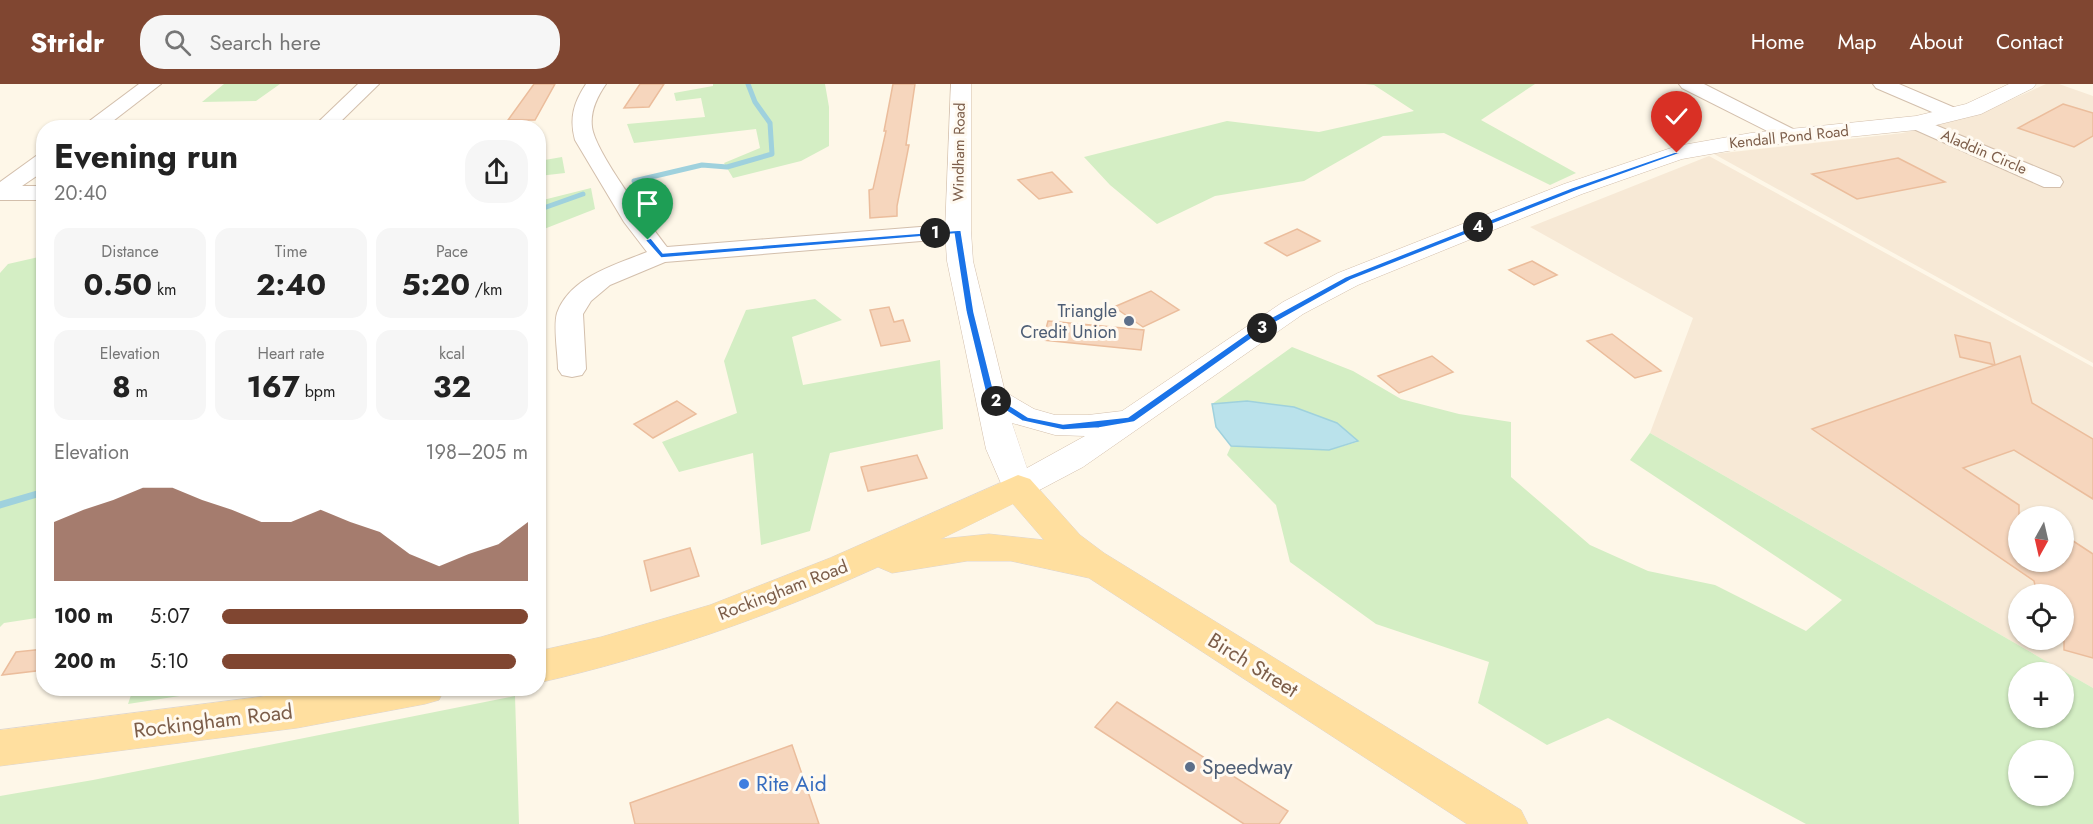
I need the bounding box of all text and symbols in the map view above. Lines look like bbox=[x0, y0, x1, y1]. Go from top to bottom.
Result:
search box bbox=[140, 15, 560, 69]
text: Stridr bbox=[30, 22, 104, 63]
icon: search bbox=[161, 26, 194, 59]
text: Search here bbox=[209, 26, 321, 58]
text: Home bbox=[1751, 27, 1804, 57]
text: Map bbox=[1837, 27, 1877, 57]
text: About bbox=[1910, 27, 1963, 57]
text: Contact bbox=[1996, 27, 2063, 57]
pin bbox=[1651, 91, 1702, 153]
icon: check bbox=[1660, 100, 1693, 133]
street label: Windham Road bbox=[947, 102, 971, 202]
street label: Kendall Pond Road bbox=[1728, 120, 1850, 154]
street label: Aladdin Circle bbox=[1938, 124, 2031, 180]
text: Evening run bbox=[54, 133, 238, 180]
button: share bbox=[465, 140, 528, 203]
pin bbox=[622, 178, 673, 240]
text: 20:40 bbox=[54, 179, 107, 208]
icon: arrive bbox=[631, 187, 664, 220]
pin: 4 bbox=[1463, 212, 1493, 242]
text: 4 bbox=[1472, 215, 1484, 238]
pin: 1 bbox=[920, 218, 950, 248]
text: 1 bbox=[931, 221, 939, 244]
text: Distance bbox=[101, 240, 159, 263]
text: Time bbox=[275, 240, 307, 263]
text: Pace bbox=[436, 240, 468, 263]
text: 0.50 bbox=[83, 263, 152, 306]
text: 2:40 bbox=[256, 263, 326, 306]
text: 5:20 bbox=[401, 263, 470, 306]
text: km bbox=[152, 278, 177, 301]
text: /km bbox=[470, 278, 503, 301]
place label: Triangle Credit Union bbox=[1020, 298, 1117, 345]
pin: 3 bbox=[1247, 313, 1277, 343]
marker: Triangle Credit Union bbox=[1122, 314, 1136, 328]
text: 3 bbox=[1257, 316, 1267, 339]
text: Elevation bbox=[100, 342, 160, 365]
text: Heart rate bbox=[258, 342, 324, 365]
text: kcal bbox=[439, 342, 465, 365]
text: 8 bbox=[112, 365, 131, 408]
text: 167 bbox=[247, 365, 300, 408]
text: 32 bbox=[433, 365, 471, 408]
text: m bbox=[131, 380, 148, 403]
text: bpm bbox=[300, 380, 335, 403]
pin: 2 bbox=[981, 386, 1011, 416]
text: 2 bbox=[991, 389, 1001, 412]
text: Elevation bbox=[54, 438, 129, 467]
text: 198–205 m bbox=[426, 438, 528, 467]
north arrow bbox=[2008, 506, 2074, 572]
map controls bbox=[2008, 506, 2074, 806]
street label: Rockingham Road bbox=[714, 553, 852, 627]
button: locate bbox=[2008, 584, 2074, 650]
text: 100 m bbox=[54, 602, 113, 631]
text: 5:07 bbox=[150, 602, 190, 631]
street label: Birch Street bbox=[1202, 625, 1304, 705]
text: 200 m bbox=[54, 647, 116, 676]
text: 5:10 bbox=[150, 647, 188, 676]
button: + bbox=[2008, 662, 2074, 728]
street label: Rockingham Road bbox=[132, 696, 294, 746]
button: − bbox=[2008, 740, 2074, 806]
place label: Speedway bbox=[1202, 752, 1293, 782]
marker: Speedway bbox=[1183, 760, 1197, 774]
place label: Rite Aid bbox=[756, 769, 827, 799]
marker: Rite Aid bbox=[737, 777, 751, 791]

